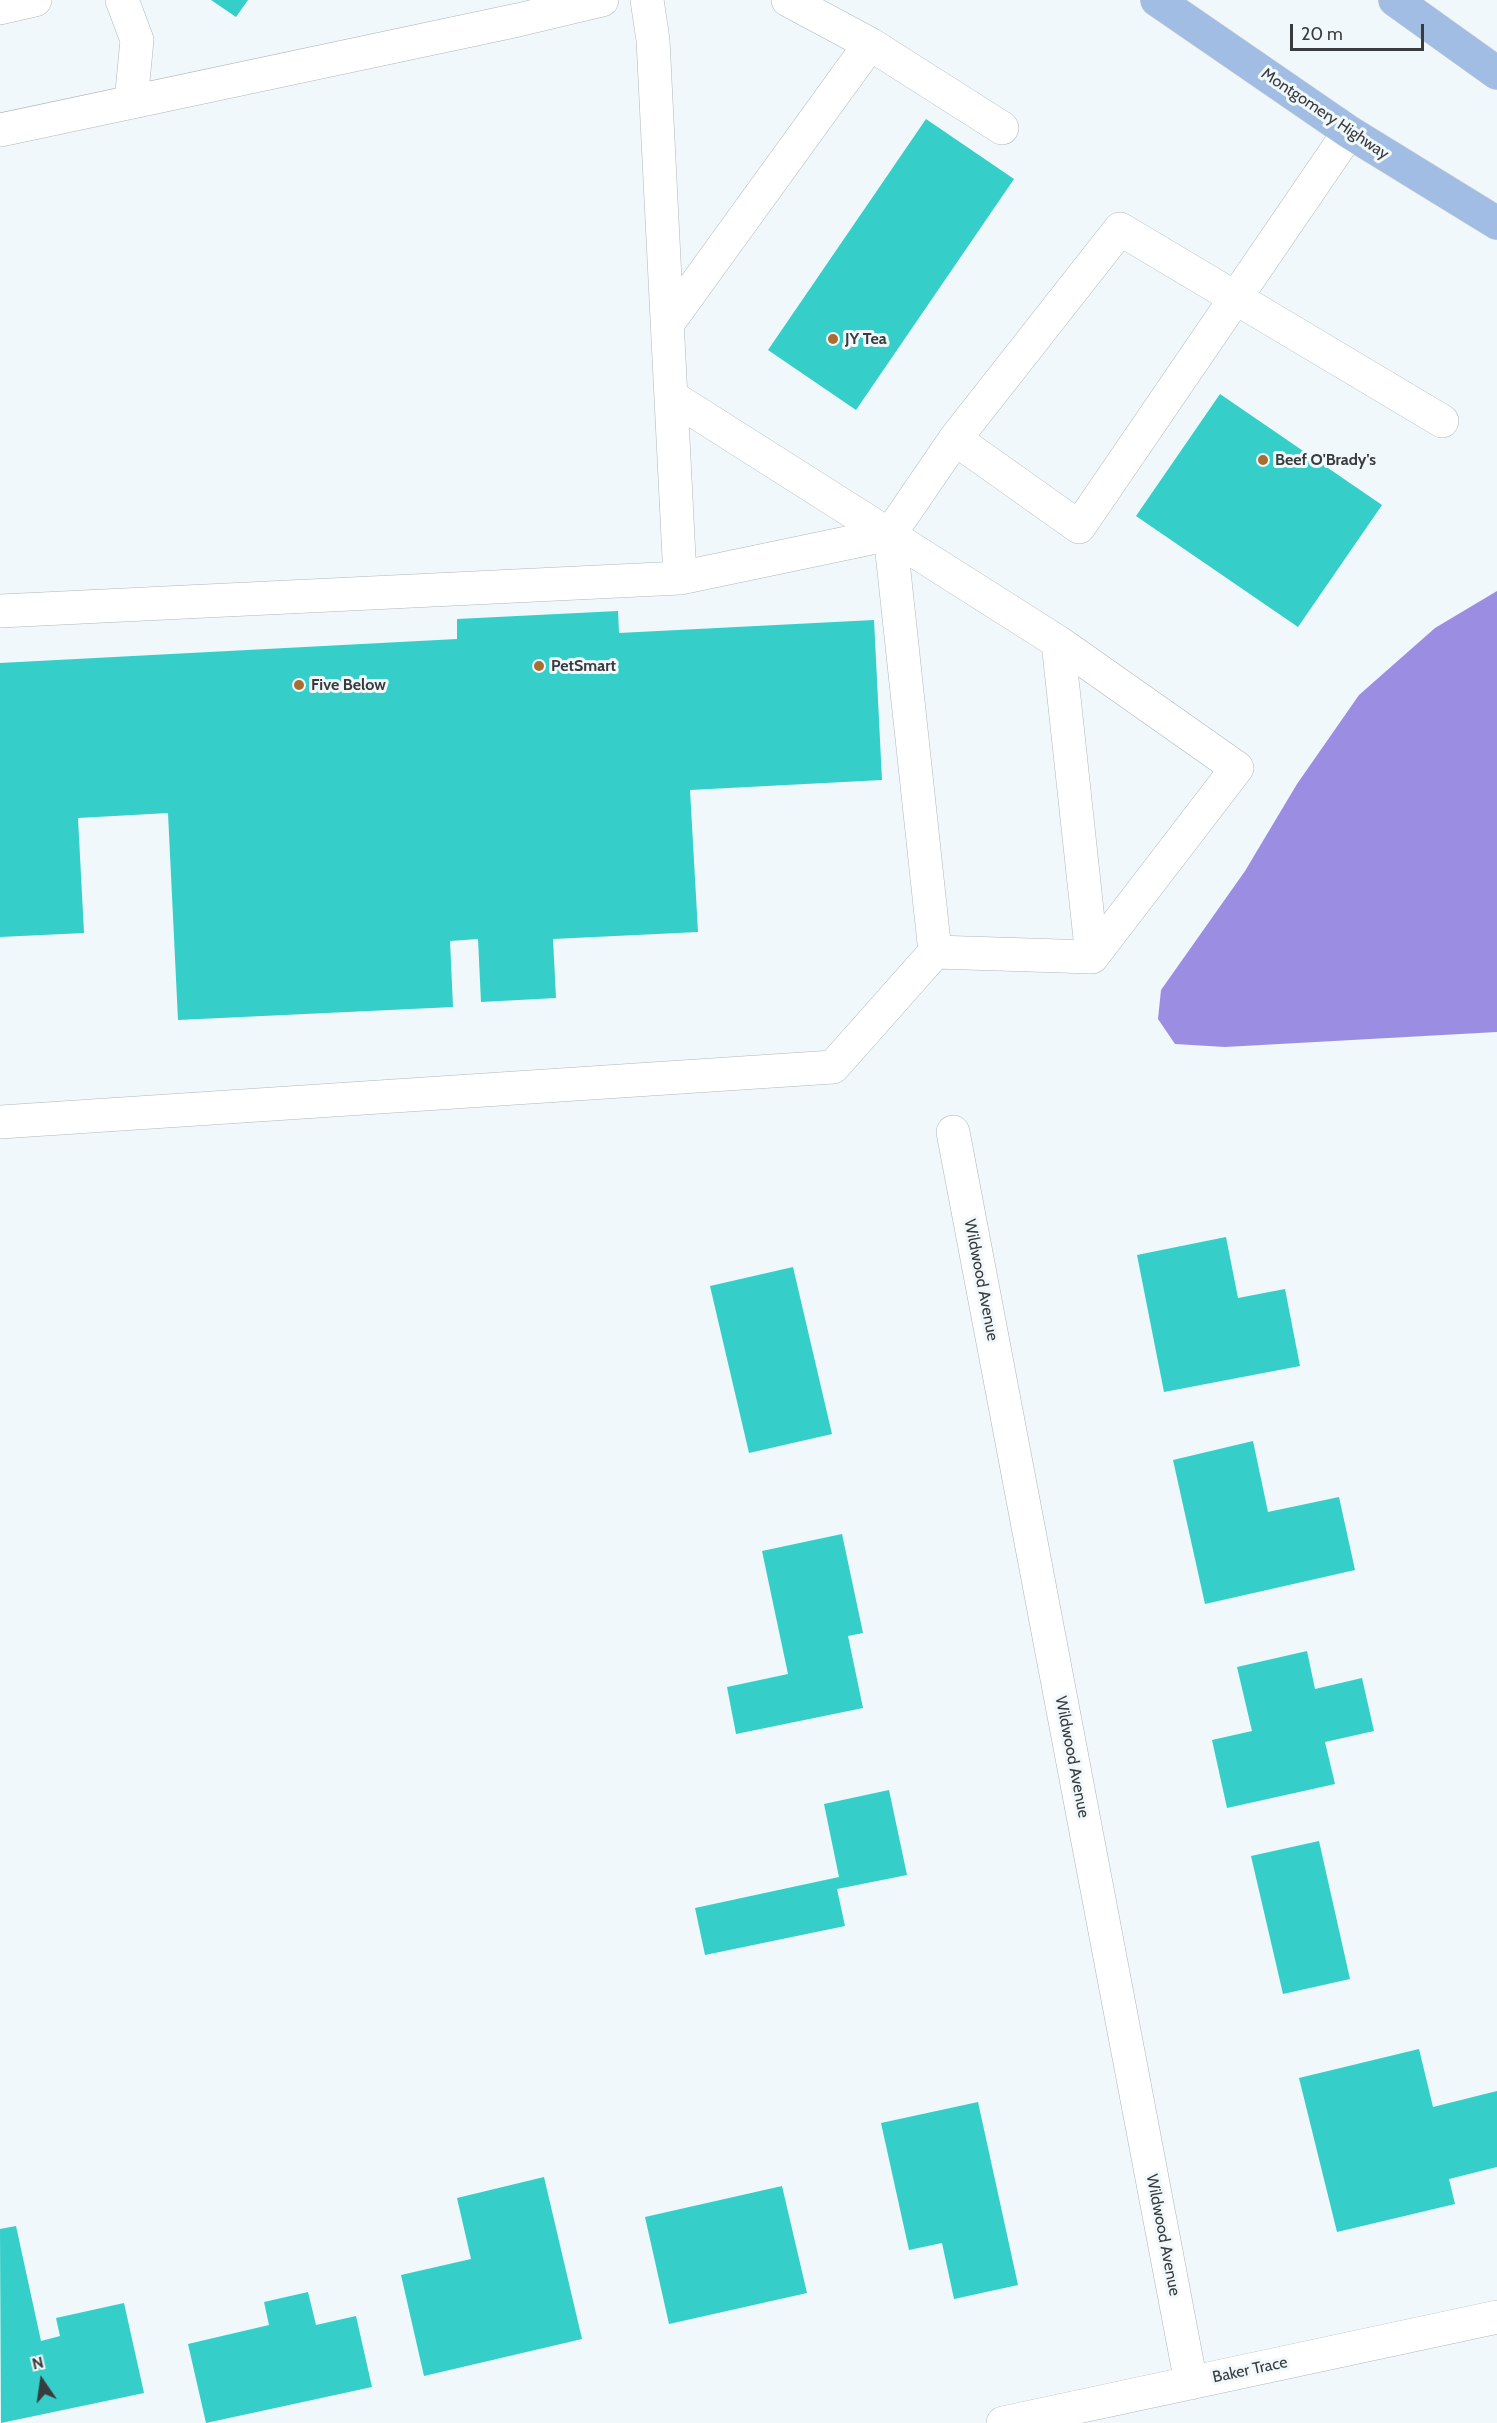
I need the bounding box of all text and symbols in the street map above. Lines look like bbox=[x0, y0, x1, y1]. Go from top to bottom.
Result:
scale bar bbox=[1293, 12, 1426, 50]
text: 20 m bbox=[1301, 23, 1343, 45]
street label: Montgomery Highway bbox=[1258, 64, 1392, 164]
place label: JY Tea bbox=[845, 329, 887, 349]
marker: JY Tea bbox=[826, 332, 840, 346]
place label: Beef O'Brady's bbox=[1275, 450, 1376, 470]
marker: Beef O'Brady's bbox=[1256, 453, 1270, 467]
place label: PetSmart bbox=[551, 656, 616, 676]
marker: PetSmart bbox=[532, 659, 546, 673]
place label: Five Below bbox=[311, 675, 386, 695]
marker: Five Below bbox=[292, 678, 306, 692]
street label: Wildwood Avenue bbox=[960, 1218, 1002, 1342]
street label: Wildwood Avenue bbox=[1051, 1695, 1093, 1819]
street label: Wildwood Avenue bbox=[1142, 2173, 1184, 2297]
north arrow bbox=[12, 2351, 72, 2411]
text: N bbox=[30, 2352, 45, 2374]
street label: Baker Trace bbox=[1211, 2353, 1289, 2387]

